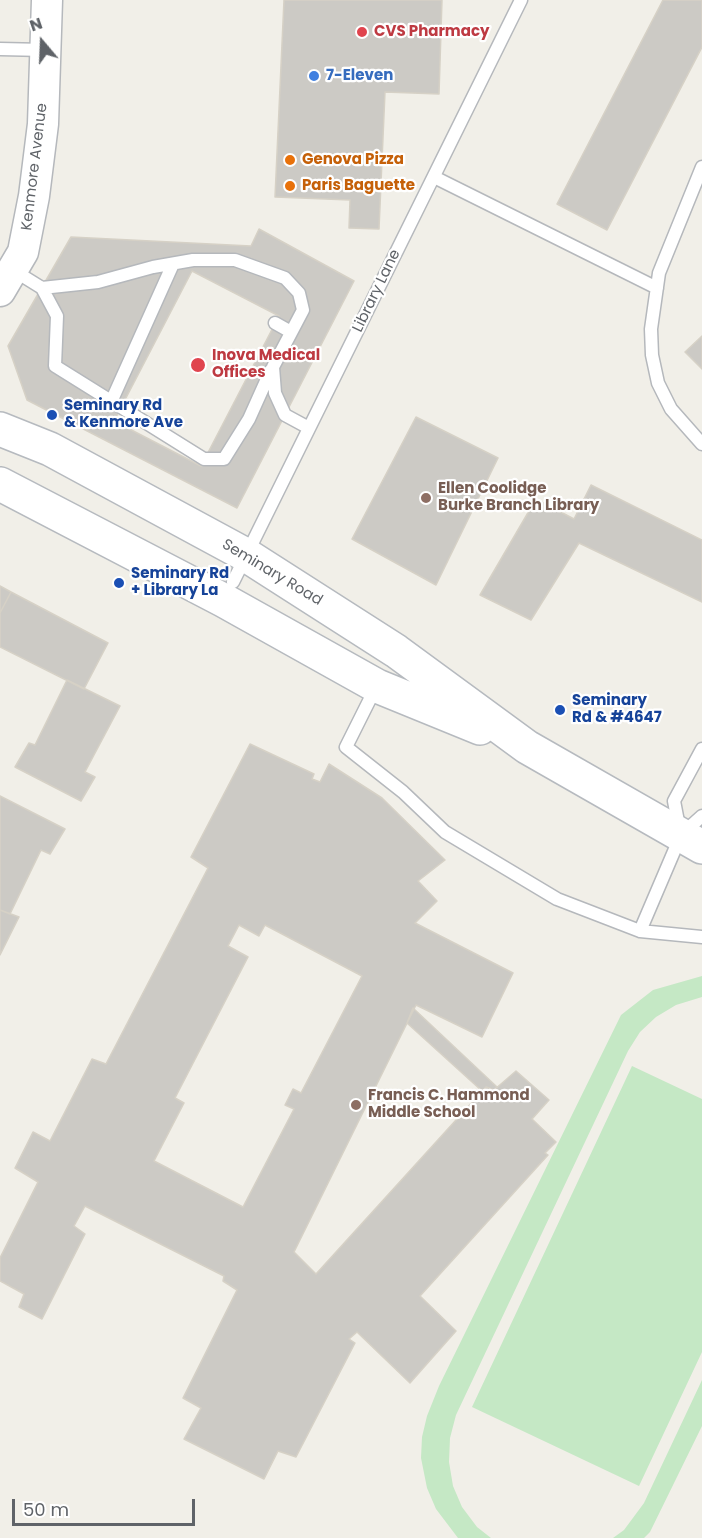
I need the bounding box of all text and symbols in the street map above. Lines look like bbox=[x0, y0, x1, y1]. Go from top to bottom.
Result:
north arrow bbox=[12, 12, 72, 72]
text: N bbox=[27, 12, 45, 37]
place label: CVS Pharmacy bbox=[374, 23, 489, 41]
marker: CVS Pharmacy bbox=[355, 25, 369, 39]
place label: 7-Eleven bbox=[326, 67, 393, 85]
marker: 7-Eleven bbox=[307, 69, 321, 83]
street label: Kenmore Avenue bbox=[18, 102, 52, 232]
place label: Genova Pizza bbox=[302, 151, 404, 169]
marker: Genova Pizza bbox=[283, 153, 297, 167]
place label: Paris Baguette bbox=[302, 177, 415, 195]
marker: Paris Baguette bbox=[283, 179, 297, 193]
street label: Library Lane bbox=[349, 247, 405, 335]
place label: Inova Medical Offices bbox=[212, 347, 320, 382]
marker: Inova Medical Offices bbox=[189, 356, 207, 374]
place label: Seminary Rd & Kenmore Ave bbox=[64, 397, 183, 432]
marker: Seminary Rd & Kenmore Ave bbox=[45, 408, 59, 422]
place label: Ellen Coolidge Burke Branch Library bbox=[438, 480, 599, 515]
marker: Ellen Coolidge Burke Branch Library bbox=[419, 491, 433, 505]
street label: Seminary Road bbox=[218, 536, 326, 610]
place label: Seminary Rd + Library La bbox=[131, 565, 229, 600]
marker: Seminary Rd + Library La bbox=[112, 576, 126, 590]
place label: Seminary Rd & #4647 bbox=[572, 692, 662, 727]
marker: Seminary Rd & #4647 bbox=[553, 703, 567, 717]
place label: Francis C. Hammond Middle School bbox=[368, 1087, 530, 1122]
marker: Francis C. Hammond Middle School bbox=[349, 1098, 363, 1112]
scale bar bbox=[15, 1487, 198, 1525]
text: 50 m bbox=[23, 1497, 69, 1522]

